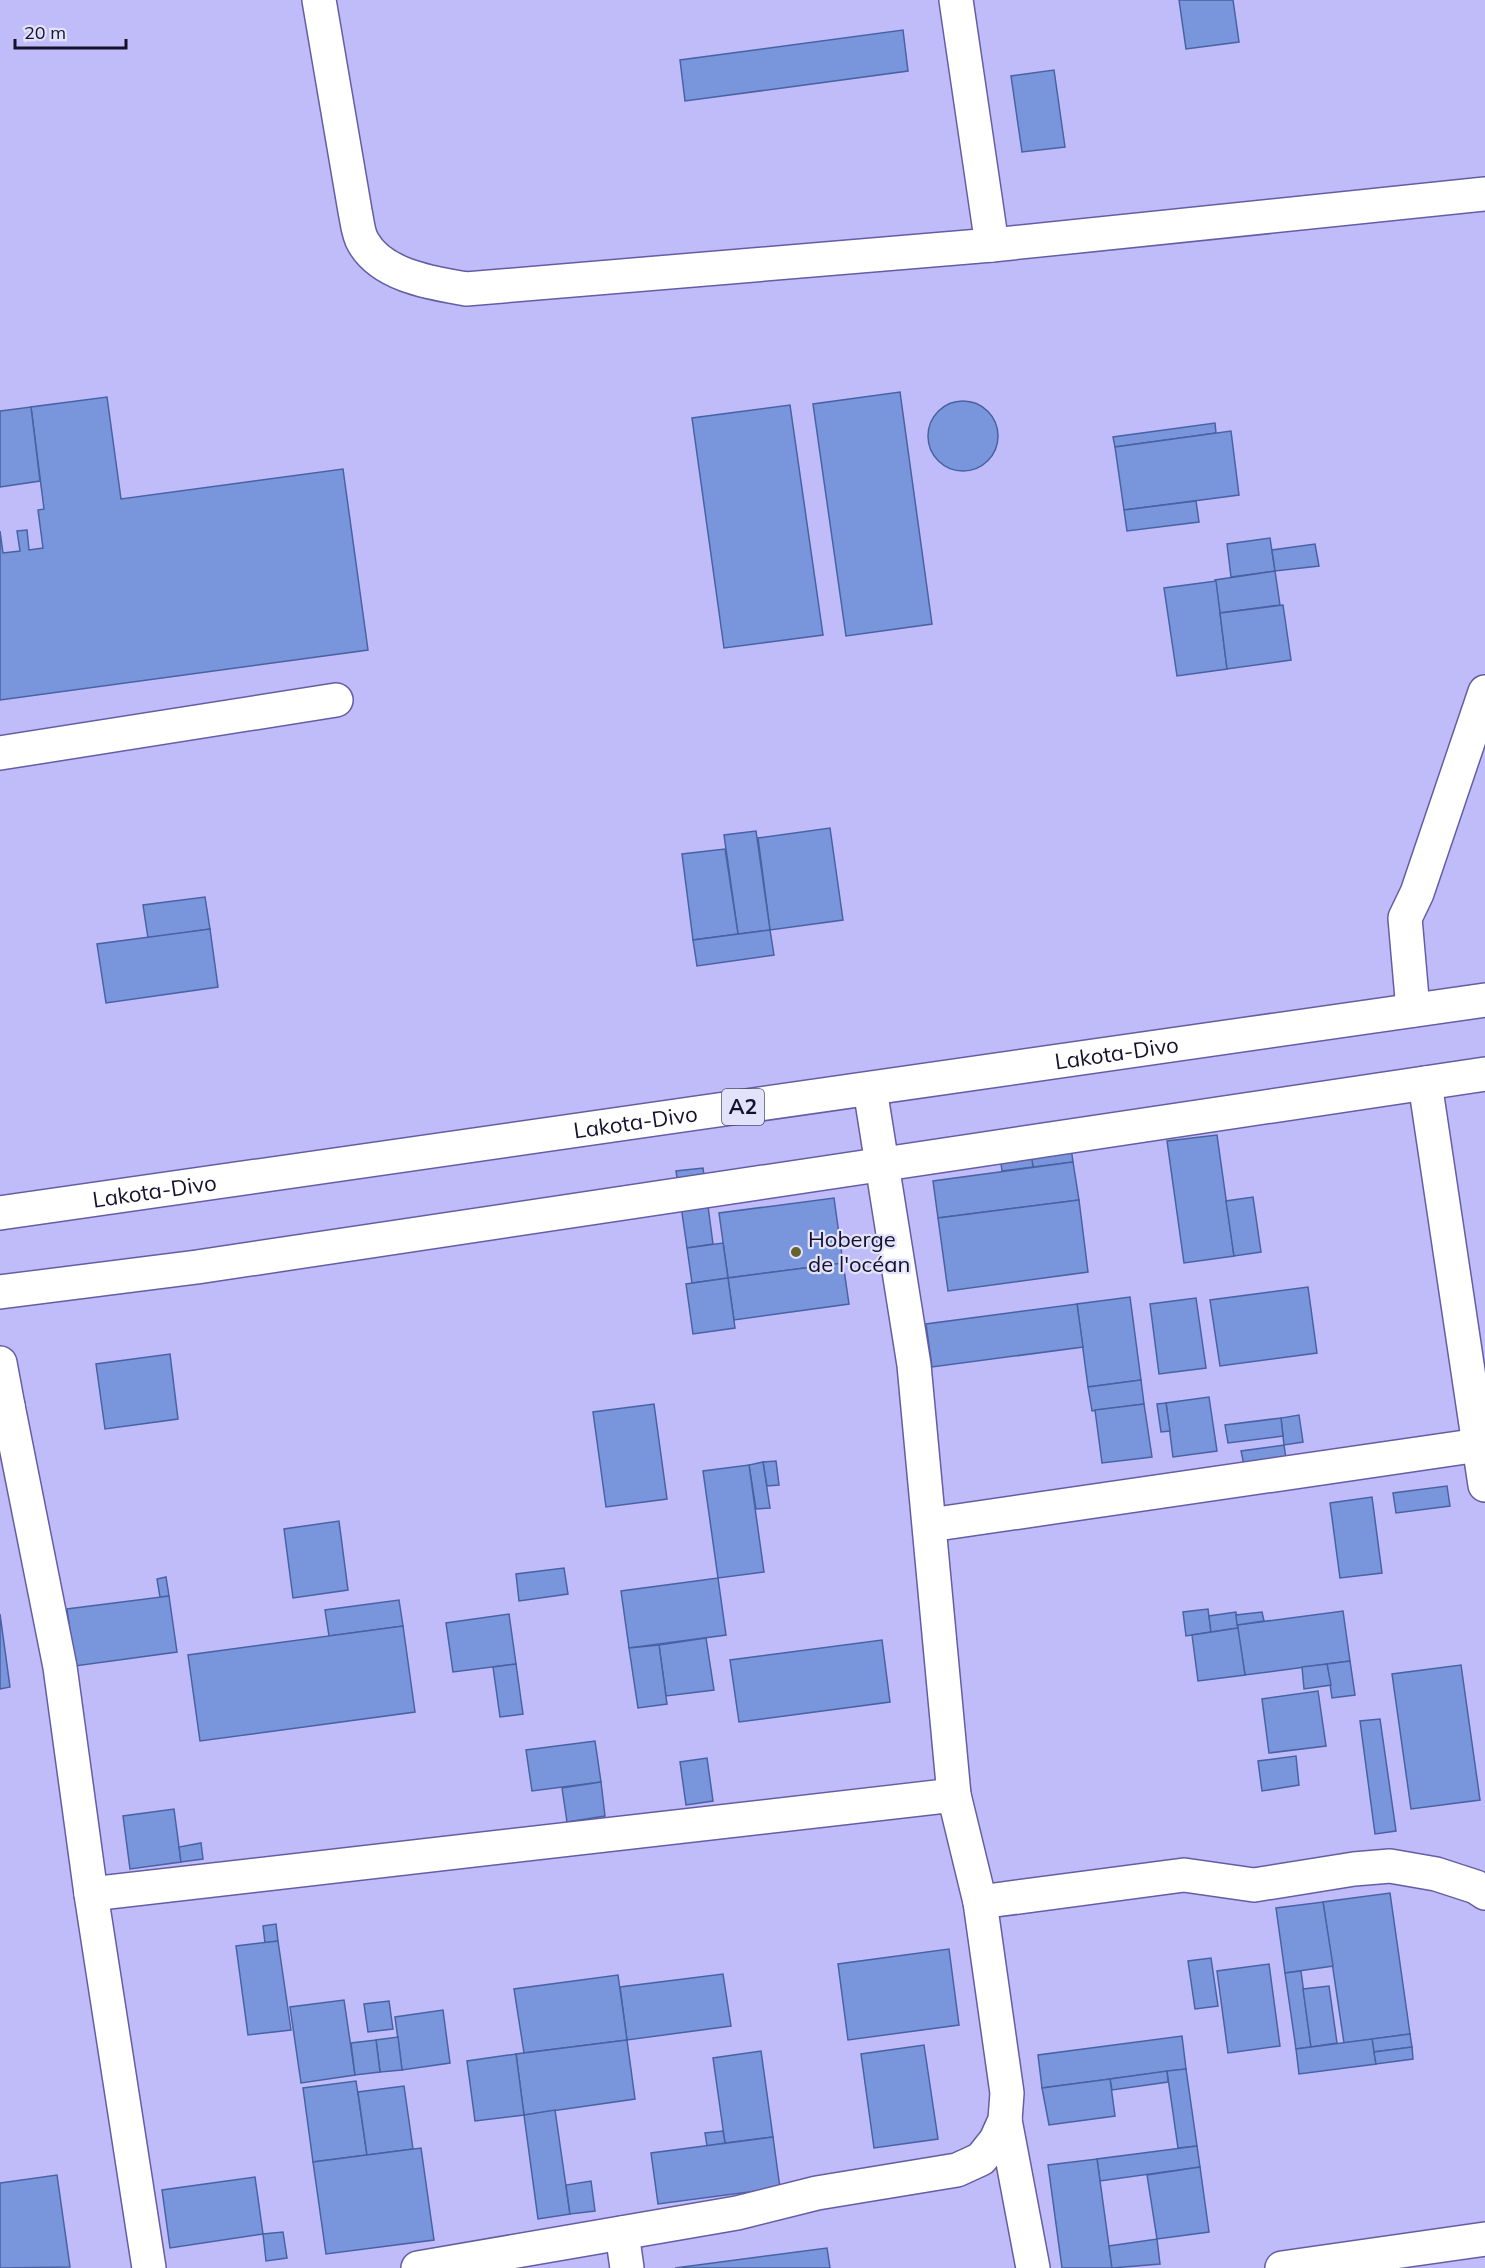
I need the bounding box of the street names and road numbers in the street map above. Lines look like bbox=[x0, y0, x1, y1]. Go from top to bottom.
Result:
street label: Lakota-Divo bbox=[1053, 1030, 1180, 1076]
road number: A2 bbox=[722, 1089, 764, 1125]
street label: Lakota-Divo bbox=[572, 1099, 699, 1145]
street label: Lakota-Divo bbox=[91, 1168, 218, 1214]

